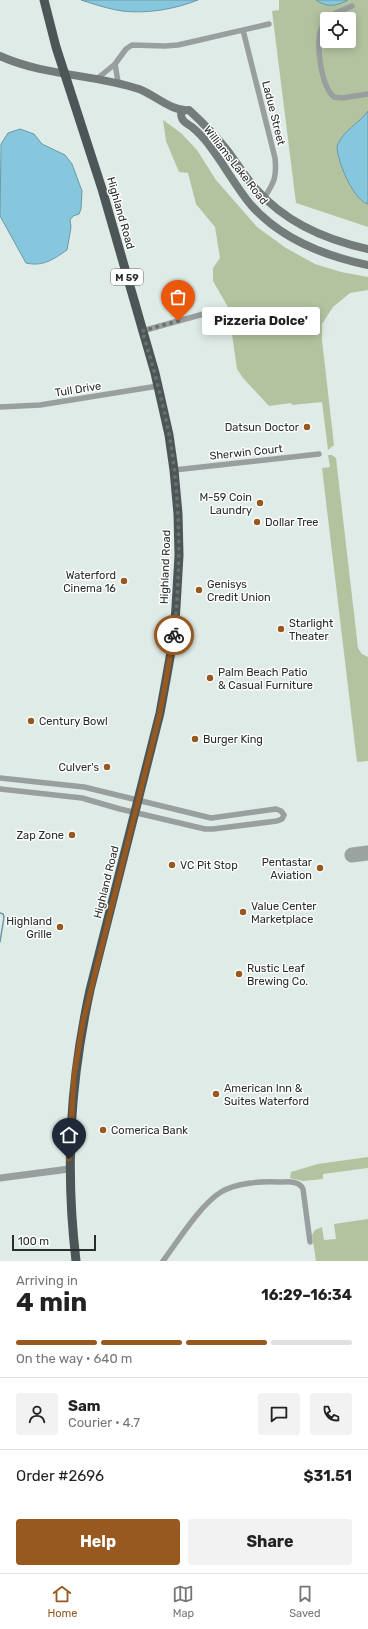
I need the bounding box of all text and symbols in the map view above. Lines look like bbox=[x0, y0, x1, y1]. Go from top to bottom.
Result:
map controls bbox=[320, 12, 356, 48]
button: locate bbox=[320, 12, 356, 48]
street label: Ladue Street bbox=[259, 79, 288, 147]
street label: Williams Lake Road bbox=[201, 123, 270, 207]
street label: Highland Road bbox=[104, 176, 137, 251]
road number: M 59 bbox=[111, 269, 143, 285]
pin bbox=[161, 280, 195, 321]
icon: bag bbox=[167, 286, 189, 308]
callout: Pizzeria Dolce' bbox=[202, 307, 320, 335]
text: Pizzeria Dolce' bbox=[214, 313, 308, 328]
street label: Tull Drive bbox=[54, 379, 102, 400]
place label: Datsun Doctor bbox=[225, 421, 300, 434]
marker: Datsun Doctor bbox=[302, 422, 312, 432]
street label: Sherwin Court bbox=[209, 442, 284, 463]
place label: M-59 Coin Laundry bbox=[199, 491, 252, 517]
marker: M-59 Coin Laundry bbox=[255, 498, 265, 508]
place label: Dollar Tree bbox=[265, 516, 319, 529]
marker: Dollar Tree bbox=[252, 517, 262, 527]
street label: Highland Road bbox=[158, 530, 173, 604]
place label: Waterford Cinema 16 bbox=[63, 569, 116, 595]
marker: Waterford Cinema 16 bbox=[119, 576, 129, 586]
place label: Genisys Credit Union bbox=[207, 578, 271, 604]
marker: Genisys Credit Union bbox=[194, 585, 204, 595]
courier bbox=[154, 615, 194, 655]
place label: Starlight Theater bbox=[289, 617, 334, 643]
icon: bike bbox=[163, 624, 185, 646]
marker: Starlight Theater bbox=[276, 624, 286, 634]
place label: Palm Beach Patio & Casual Furniture bbox=[218, 666, 313, 692]
marker: Palm Beach Patio & Casual Furniture bbox=[205, 673, 215, 683]
place label: Century Bowl bbox=[39, 715, 108, 728]
marker: Century Bowl bbox=[26, 716, 36, 726]
place label: Burger King bbox=[203, 733, 263, 746]
marker: Burger King bbox=[190, 734, 200, 744]
place label: Culver's bbox=[58, 761, 99, 774]
marker: Culver's bbox=[102, 762, 112, 772]
place label: Zap Zone bbox=[17, 829, 64, 842]
marker: Zap Zone bbox=[67, 830, 77, 840]
street label: Highland Road bbox=[91, 844, 122, 920]
place label: Pentastar Aviation bbox=[262, 856, 313, 882]
place label: VC Pit Stop bbox=[180, 859, 238, 872]
marker: VC Pit Stop bbox=[167, 860, 177, 870]
marker: Pentastar Aviation bbox=[315, 863, 325, 873]
place label: Value Center Marketplace bbox=[251, 900, 317, 926]
marker: Value Center Marketplace bbox=[238, 907, 248, 917]
place label: Highland Grille bbox=[6, 915, 52, 941]
marker: Highland Grille bbox=[55, 922, 65, 932]
place label: Rustic Leaf Brewing Co. bbox=[247, 962, 308, 988]
marker: Rustic Leaf Brewing Co. bbox=[234, 969, 244, 979]
place label: American Inn & Suites Waterford bbox=[224, 1082, 309, 1108]
marker: American Inn & Suites Waterford bbox=[211, 1089, 221, 1099]
pin bbox=[52, 1118, 86, 1159]
icon: home bbox=[58, 1124, 80, 1146]
place label: Comerica Bank bbox=[111, 1124, 188, 1137]
marker: Comerica Bank bbox=[98, 1125, 108, 1135]
scale bar bbox=[12, 1233, 96, 1252]
text: 100 m bbox=[18, 1235, 49, 1248]
text: Arriving in bbox=[16, 1273, 78, 1288]
text: 16:29–16:34 bbox=[261, 1286, 352, 1304]
text: 4 min bbox=[16, 1287, 87, 1318]
text: On the way · 640 m bbox=[16, 1351, 132, 1366]
button: person bbox=[16, 1393, 58, 1435]
button: chat bbox=[258, 1393, 300, 1435]
button: phone bbox=[310, 1393, 352, 1435]
text: Sam bbox=[68, 1397, 101, 1415]
text: Courier · 4.7 bbox=[68, 1415, 140, 1430]
text: Order #2696 bbox=[16, 1467, 104, 1485]
text: $31.51 bbox=[304, 1467, 352, 1485]
button: Help bbox=[16, 1519, 180, 1565]
button: Share bbox=[188, 1519, 352, 1565]
tab: Home bbox=[47, 1583, 78, 1620]
tab: Map bbox=[172, 1583, 194, 1620]
tab: Saved bbox=[289, 1583, 321, 1620]

